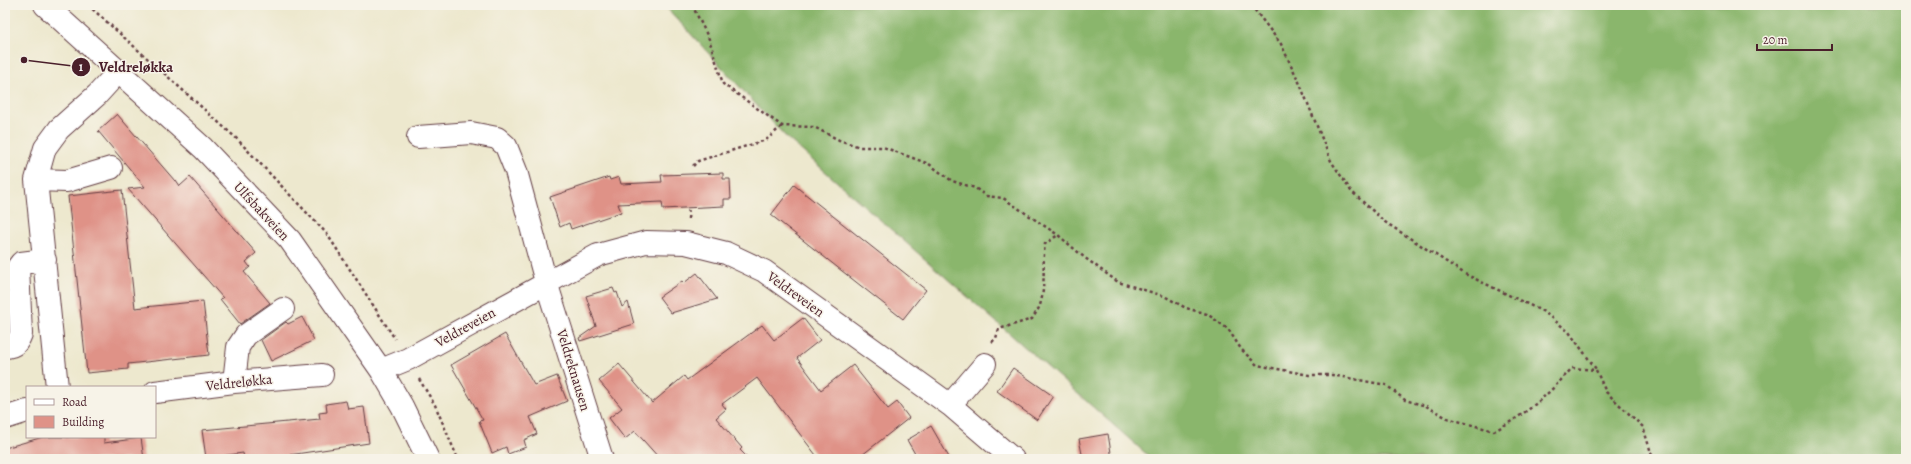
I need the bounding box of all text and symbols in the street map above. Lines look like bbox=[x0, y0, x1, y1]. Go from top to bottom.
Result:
scale bar bbox=[1757, 26, 1832, 52]
text: 20 m bbox=[1763, 32, 1787, 48]
callout: Veldreløkka bbox=[71, 53, 182, 80]
text: Veldreløkka bbox=[98, 57, 174, 77]
text: 1 bbox=[79, 59, 84, 75]
street label: Ulfsbakveien bbox=[229, 178, 294, 245]
street label: Veldreveien bbox=[762, 267, 828, 322]
street label: Veldreveien bbox=[431, 303, 499, 352]
street label: Veldreknausen bbox=[552, 326, 595, 414]
street label: Veldreløkka bbox=[204, 370, 274, 396]
legend bbox=[26, 386, 156, 438]
text: Road bbox=[62, 394, 88, 410]
text: Building bbox=[62, 414, 104, 430]

